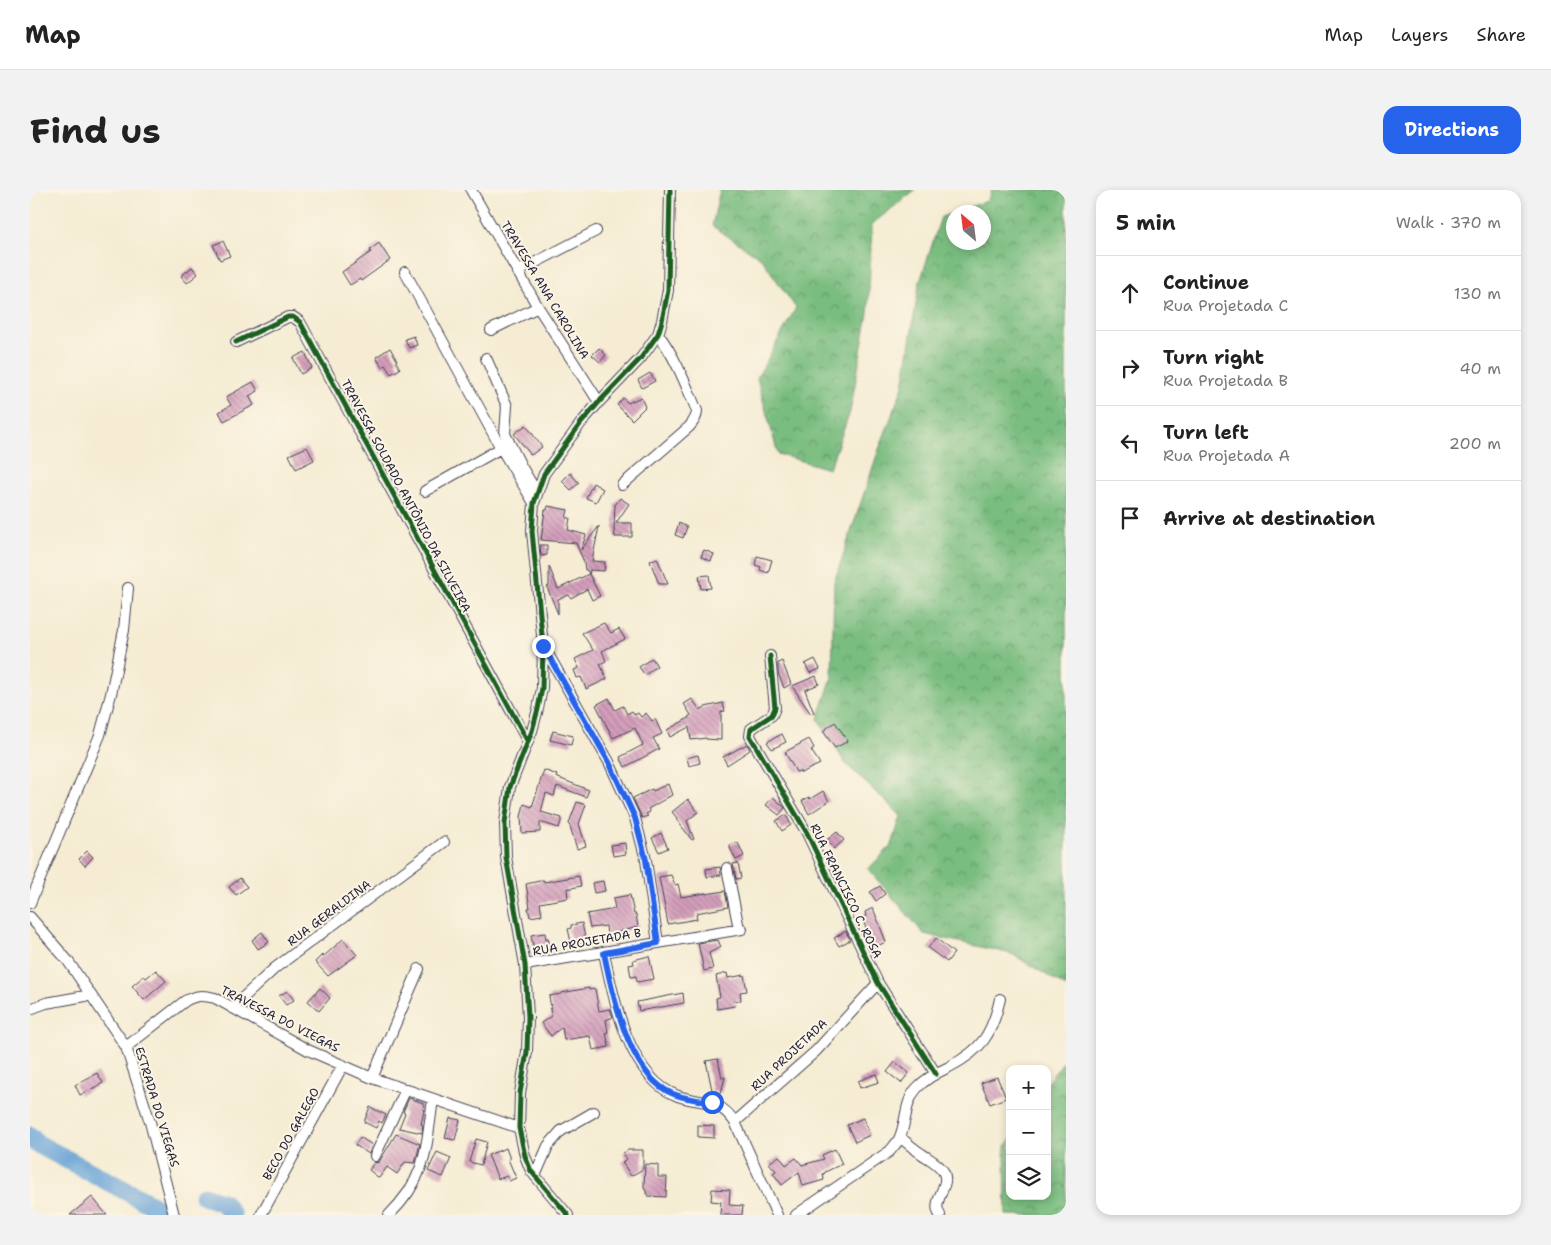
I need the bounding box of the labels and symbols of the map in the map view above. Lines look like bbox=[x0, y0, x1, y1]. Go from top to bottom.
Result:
north arrow bbox=[946, 205, 991, 250]
street label: TRAVESSA ANA CAROLINA bbox=[497, 218, 593, 362]
street label: TRAVESSA SOLDADO ANTÔNIO DA SILVEIRA bbox=[337, 377, 475, 616]
route end bbox=[532, 635, 555, 658]
street label: RUA FRANCISCO C. ROSA bbox=[806, 821, 886, 961]
street label: RUA GERALDINA bbox=[284, 876, 374, 950]
street label: RUA PROJETADA B bbox=[531, 925, 643, 959]
street label: TRAVESSA DO VIEGAS bbox=[218, 982, 342, 1056]
street label: RUA PROJETADA bbox=[747, 1015, 831, 1095]
street label: ESTRADA DO VIEGAS bbox=[131, 1045, 183, 1169]
street label: BECO DO GALEGO bbox=[259, 1085, 323, 1183]
route start bbox=[701, 1091, 724, 1114]

